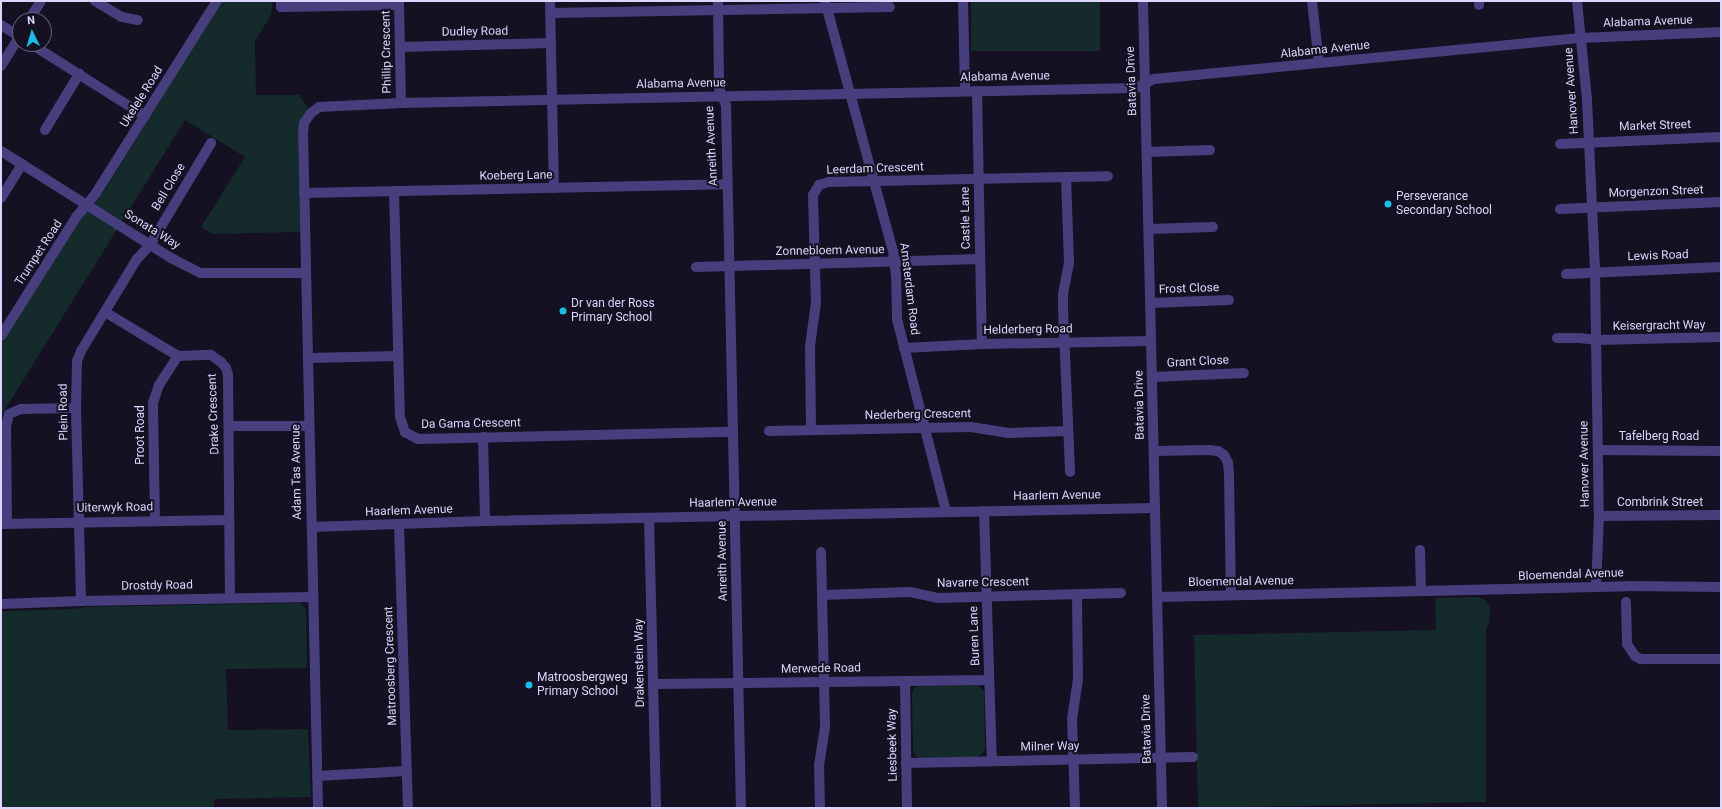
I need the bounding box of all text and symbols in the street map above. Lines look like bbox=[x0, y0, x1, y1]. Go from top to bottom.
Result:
street label: Phillip Crescent bbox=[379, 10, 395, 94]
north arrow bbox=[12, 12, 52, 52]
street label: Alabama Avenue bbox=[1603, 13, 1693, 31]
text: N bbox=[27, 14, 35, 27]
street label: Dudley Road bbox=[442, 24, 508, 40]
street label: Alabama Avenue bbox=[1280, 38, 1370, 62]
street label: Batavia Drive bbox=[1124, 46, 1140, 116]
street label: Hanover Avenue bbox=[1562, 47, 1582, 135]
street label: Ukelele Road bbox=[118, 64, 166, 130]
street label: Alabama Avenue bbox=[960, 69, 1050, 85]
street label: Alabama Avenue bbox=[636, 76, 726, 92]
street label: Anreith Avenue bbox=[703, 105, 721, 187]
street label: Market Street bbox=[1619, 118, 1691, 134]
street label: Leerdam Crescent bbox=[826, 160, 924, 178]
street label: Bell Close bbox=[149, 161, 189, 213]
street label: Koeberg Lane bbox=[479, 168, 553, 184]
street label: Morgenzon Street bbox=[1608, 183, 1704, 201]
street label: Castle Lane bbox=[958, 187, 974, 249]
place label: Perseverance Secondary School bbox=[1396, 190, 1492, 218]
marker: Perseverance Secondary School bbox=[1383, 199, 1393, 209]
street label: Sonata Way bbox=[121, 207, 183, 253]
street label: Trumpet Road bbox=[12, 217, 66, 289]
street label: Amsterdam Road bbox=[896, 242, 922, 336]
street label: Zonnebloem Avenue bbox=[775, 243, 885, 259]
street label: Lewis Road bbox=[1627, 248, 1689, 264]
street label: Frost Close bbox=[1159, 281, 1219, 297]
place label: Dr van der Ross Primary School bbox=[571, 297, 655, 325]
marker: Dr van der Ross Primary School bbox=[558, 306, 568, 316]
street label: Keisergracht Way bbox=[1613, 318, 1705, 334]
street label: Helderberg Road bbox=[983, 322, 1073, 338]
street label: Grant Close bbox=[1167, 353, 1229, 371]
street label: Batavia Drive bbox=[1132, 370, 1148, 440]
street label: Drake Crescent bbox=[205, 373, 223, 455]
street label: Plein Road bbox=[56, 383, 72, 441]
street label: Proot Road bbox=[134, 405, 148, 465]
street label: Nederberg Crescent bbox=[865, 407, 971, 423]
street label: Da Gama Crescent bbox=[421, 416, 521, 432]
street label: Hanover Avenue bbox=[1577, 420, 1593, 508]
street label: Adam Tas Avenue bbox=[289, 424, 305, 520]
street label: Tafelberg Road bbox=[1619, 430, 1699, 444]
street label: Haarlem Avenue bbox=[1013, 488, 1101, 504]
street label: Haarlem Avenue bbox=[689, 495, 777, 511]
street label: Combrink Street bbox=[1617, 496, 1703, 510]
street label: Uiterwyk Road bbox=[77, 500, 153, 516]
street label: Haarlem Avenue bbox=[365, 502, 453, 520]
street label: Anreith Avenue bbox=[715, 521, 731, 601]
street label: Bloemendal Avenue bbox=[1518, 566, 1624, 584]
street label: Bloemendal Avenue bbox=[1188, 574, 1294, 590]
street label: Navarre Crescent bbox=[937, 575, 1029, 591]
street label: Drostdy Road bbox=[121, 578, 193, 594]
street label: Matroosberg Crescent bbox=[382, 606, 400, 726]
street label: Buren Lane bbox=[967, 606, 983, 666]
street label: Drakenstein Way bbox=[632, 618, 648, 708]
street label: Merwede Road bbox=[781, 661, 861, 677]
place label: Matroosbergweg Primary School bbox=[537, 671, 628, 699]
marker: Matroosbergweg Primary School bbox=[524, 680, 534, 690]
street label: Batavia Drive bbox=[1139, 694, 1155, 764]
street label: Liesbeek Way bbox=[885, 708, 901, 782]
street label: Milner Way bbox=[1020, 739, 1080, 755]

